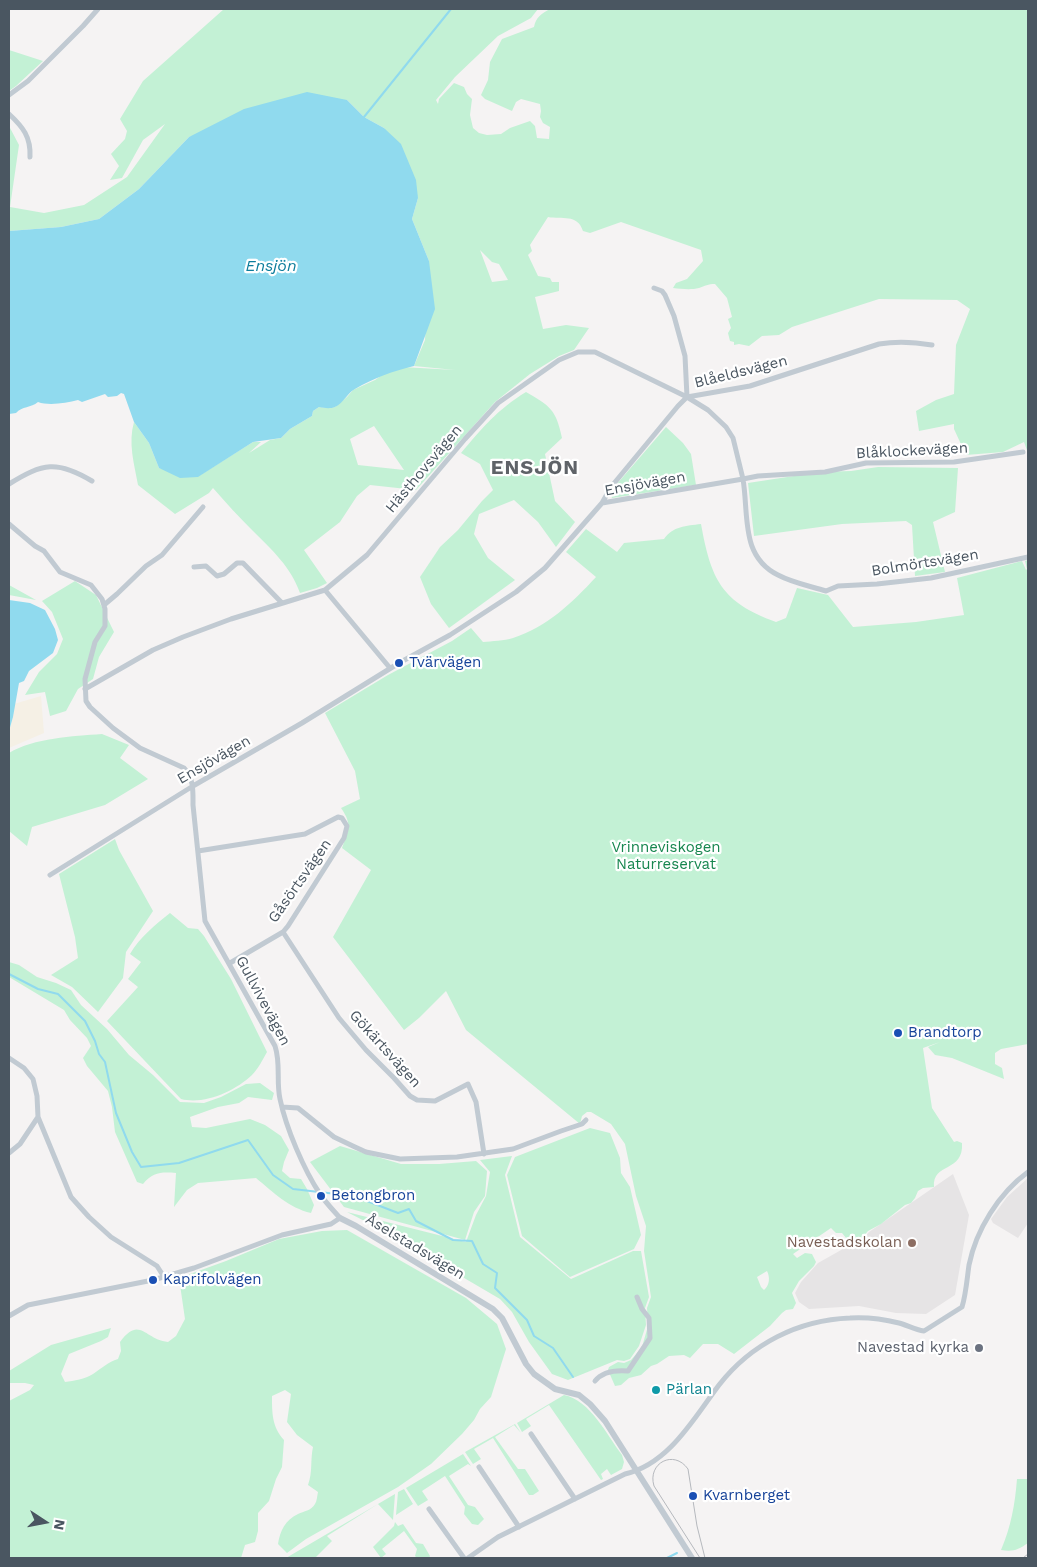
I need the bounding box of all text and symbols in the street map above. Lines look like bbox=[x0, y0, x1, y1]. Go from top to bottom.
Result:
water label: Ensjön bbox=[246, 256, 296, 276]
street label: Blåeldsvägen bbox=[693, 352, 789, 392]
street label: Hästhovsvägen bbox=[382, 421, 466, 517]
street label: Blåklockevägen bbox=[856, 439, 968, 463]
district label: ENSJÖN bbox=[490, 456, 580, 480]
street label: Ensjövägen bbox=[603, 468, 687, 500]
street label: Bolmörtsvägen bbox=[870, 546, 980, 580]
place label: Tvärvägen bbox=[409, 654, 481, 672]
marker: Tvärvägen bbox=[393, 657, 405, 669]
street label: Ensjövägen bbox=[174, 732, 254, 788]
street label: Gåsörtsvägen bbox=[265, 836, 335, 926]
park label: Vrinneviskogen Naturreservat bbox=[611, 839, 721, 874]
street label: Gullvivevägen bbox=[232, 953, 294, 1049]
street label: Gökärtsvägen bbox=[345, 1006, 425, 1092]
place label: Brandtorp bbox=[908, 1024, 982, 1042]
marker: Brandtorp bbox=[892, 1027, 904, 1039]
place label: Betongbron bbox=[331, 1187, 415, 1205]
marker: Betongbron bbox=[315, 1190, 327, 1202]
street label: Åselstadsvägen bbox=[362, 1210, 468, 1284]
place label: Navestadskolan bbox=[787, 1234, 902, 1252]
marker: Navestadskolan bbox=[906, 1237, 918, 1249]
place label: Kaprifolvägen bbox=[163, 1271, 262, 1289]
marker: Kaprifolvägen bbox=[147, 1274, 159, 1286]
place label: Navestad kyrka bbox=[857, 1339, 969, 1357]
marker: Navestad kyrka bbox=[973, 1342, 985, 1354]
place label: Pärlan bbox=[666, 1381, 712, 1399]
marker: Pärlan bbox=[650, 1384, 662, 1396]
place label: Kvarnberget bbox=[703, 1487, 790, 1505]
marker: Kvarnberget bbox=[687, 1490, 699, 1502]
north arrow bbox=[20, 1497, 70, 1547]
text: N bbox=[51, 1518, 69, 1531]

